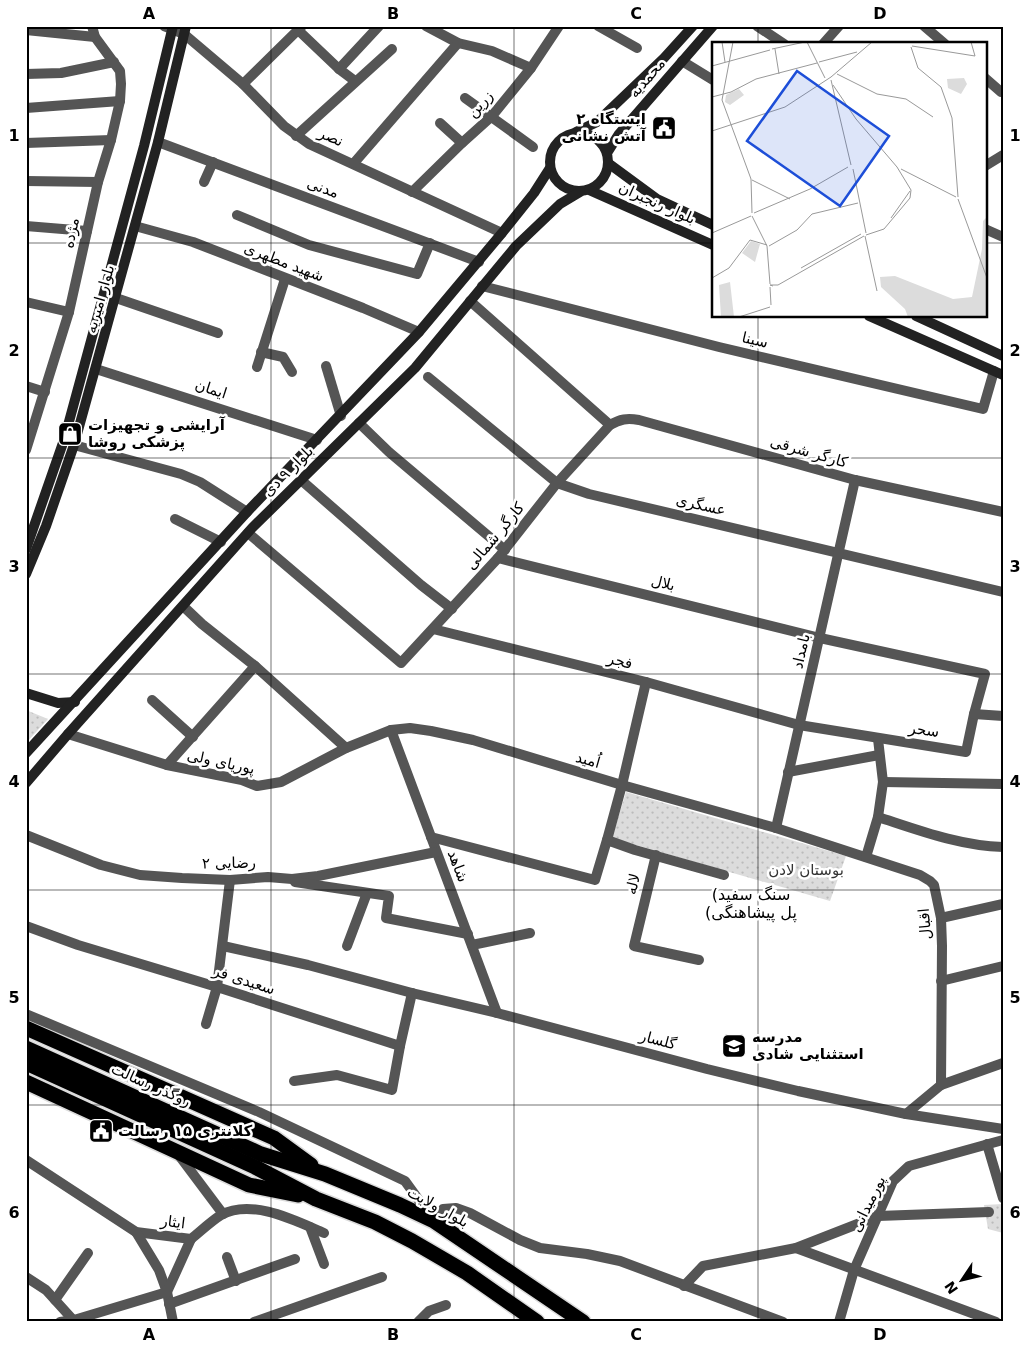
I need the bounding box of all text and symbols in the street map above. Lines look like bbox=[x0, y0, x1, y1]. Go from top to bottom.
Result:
text: A bbox=[143, 4, 156, 23]
text: B bbox=[387, 4, 399, 23]
text: C bbox=[630, 4, 642, 23]
text: D bbox=[873, 4, 887, 23]
inset map bbox=[712, 42, 986, 318]
street label: محمدیه bbox=[625, 55, 669, 101]
street label: زرین bbox=[463, 87, 497, 121]
place label: ایستگاه ۲ آتش نشانی bbox=[561, 110, 647, 145]
public building icon: ایستگاه ۲ آتش نشانی bbox=[651, 115, 677, 141]
street label: نصر bbox=[315, 123, 346, 150]
text: 1 bbox=[8, 126, 20, 145]
text: 1 bbox=[1009, 126, 1021, 145]
street label: مدنی bbox=[305, 174, 341, 202]
street label: بلوار رنجبران bbox=[616, 178, 698, 228]
street label: مژده bbox=[59, 216, 83, 250]
street label: شهید مطهری bbox=[242, 239, 326, 285]
street label: بلوار امیریه bbox=[82, 263, 118, 335]
street label: سینا bbox=[740, 328, 770, 352]
text: 2 bbox=[8, 341, 20, 360]
text: 2 bbox=[1009, 341, 1021, 360]
street label: ایمان bbox=[193, 375, 229, 403]
place label: آرایشی و تجهیزات پزشکی روشا bbox=[88, 416, 226, 452]
shop icon: آرایشی و تجهیزات پزشکی روشا bbox=[57, 421, 83, 447]
street label: کارگر شرقی bbox=[768, 432, 851, 472]
street label: بلوار ۹ دی bbox=[259, 442, 317, 500]
street label: عسگری bbox=[674, 491, 728, 519]
street label: کارگر شمالی bbox=[462, 498, 529, 573]
text: 3 bbox=[8, 557, 20, 576]
text: 3 bbox=[1009, 557, 1021, 576]
street label: بلال bbox=[649, 571, 677, 595]
street label: بامداد bbox=[788, 632, 814, 670]
street label: فجر bbox=[605, 649, 634, 673]
street label: سحر bbox=[907, 719, 940, 741]
street label: پوریای ولی bbox=[185, 746, 256, 779]
street label: اُمید bbox=[574, 746, 603, 772]
text: 4 bbox=[8, 772, 20, 791]
text: 4 bbox=[1009, 772, 1021, 791]
street label: شاهد bbox=[444, 847, 472, 885]
street label: رضایی ۲ bbox=[202, 854, 256, 872]
park label: بوستان لادن bbox=[768, 861, 844, 879]
street label: لاله bbox=[622, 872, 644, 896]
district label: (سنگ سفید (پل پیشاهنگی bbox=[705, 885, 797, 923]
street label: اقبال bbox=[915, 908, 935, 940]
street label: سعیدی فر bbox=[210, 961, 277, 998]
text: 5 bbox=[8, 988, 20, 1007]
text: 5 bbox=[1009, 988, 1021, 1007]
street label: گلسار bbox=[637, 1026, 679, 1054]
place label: مدرسه استثنایی شادی bbox=[752, 1028, 864, 1063]
school or university icon: مدرسه استثنایی شادی bbox=[721, 1033, 747, 1059]
street label: روگذر رسالت bbox=[108, 1059, 194, 1111]
public building icon: کلانتری ۱۵ رسالت bbox=[88, 1118, 114, 1144]
place label: کلانتری ۱۵ رسالت bbox=[118, 1122, 253, 1140]
street label: پورمیدانی bbox=[847, 1173, 890, 1236]
street label: بلوار ولایت bbox=[404, 1183, 472, 1231]
text: 6 bbox=[8, 1203, 20, 1222]
text: 6 bbox=[1009, 1203, 1021, 1222]
street label: ایثار bbox=[159, 1211, 186, 1232]
north arrow bbox=[936, 1256, 986, 1306]
text: N bbox=[941, 1278, 961, 1297]
text: A bbox=[143, 1325, 156, 1344]
text: B bbox=[387, 1325, 399, 1344]
text: C bbox=[630, 1325, 642, 1344]
text: D bbox=[873, 1325, 887, 1344]

